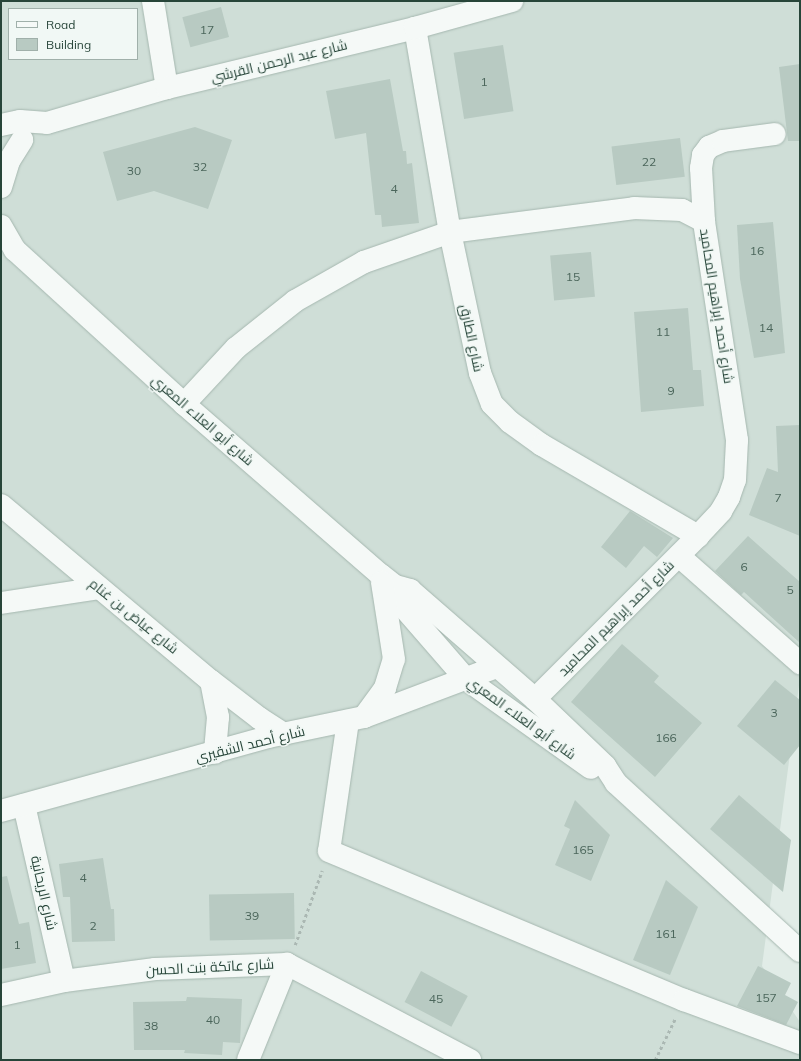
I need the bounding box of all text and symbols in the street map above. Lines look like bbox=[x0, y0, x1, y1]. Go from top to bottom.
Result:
legend bbox=[8, 8, 138, 60]
text: Road bbox=[46, 17, 75, 32]
house number: 17 bbox=[200, 23, 214, 37]
street label: شارع عبد الرحمن القرشي bbox=[209, 36, 349, 86]
text: Building bbox=[46, 37, 91, 52]
house number: 1 bbox=[480, 75, 488, 89]
house number: 22 bbox=[642, 155, 656, 169]
house number: 32 bbox=[193, 160, 207, 174]
house number: 30 bbox=[127, 164, 141, 178]
house number: 4 bbox=[390, 182, 398, 196]
street label: شارع أحمد إبراهيم المحاميد bbox=[696, 227, 738, 385]
house number: 16 bbox=[750, 244, 764, 258]
house number: 15 bbox=[566, 270, 580, 284]
street label: شارع الطارق bbox=[457, 303, 487, 373]
house number: 14 bbox=[759, 321, 773, 335]
house number: 11 bbox=[656, 325, 670, 339]
street label: شارع أبو العلاء المعري bbox=[148, 371, 258, 469]
house number: 9 bbox=[667, 384, 675, 398]
house number: 7 bbox=[774, 491, 782, 505]
street label: شارع أحمد إبراهيم المحاميد bbox=[555, 557, 677, 679]
house number: 6 bbox=[740, 560, 748, 574]
street label: شارع عياض بن غنام bbox=[86, 575, 182, 657]
house number: 5 bbox=[786, 583, 794, 597]
street label: شارع أبو العلاء المعري bbox=[465, 673, 579, 763]
house number: 3 bbox=[770, 706, 778, 720]
street label: شارع أحمد الشقيري bbox=[193, 722, 307, 766]
house number: 166 bbox=[655, 731, 677, 745]
house number: 165 bbox=[572, 843, 594, 857]
street label: شارع الريحانية bbox=[27, 854, 61, 932]
house number: 4 bbox=[79, 871, 87, 885]
house number: 39 bbox=[245, 909, 259, 923]
house number: 2 bbox=[89, 919, 97, 933]
house number: 161 bbox=[655, 927, 677, 941]
house number: 1 bbox=[13, 938, 21, 952]
street label: شارع عاتكة بنت الحسن bbox=[145, 955, 275, 979]
house number: 157 bbox=[755, 991, 777, 1005]
house number: 45 bbox=[429, 992, 443, 1006]
house number: 40 bbox=[206, 1013, 220, 1027]
house number: 38 bbox=[144, 1019, 158, 1033]

